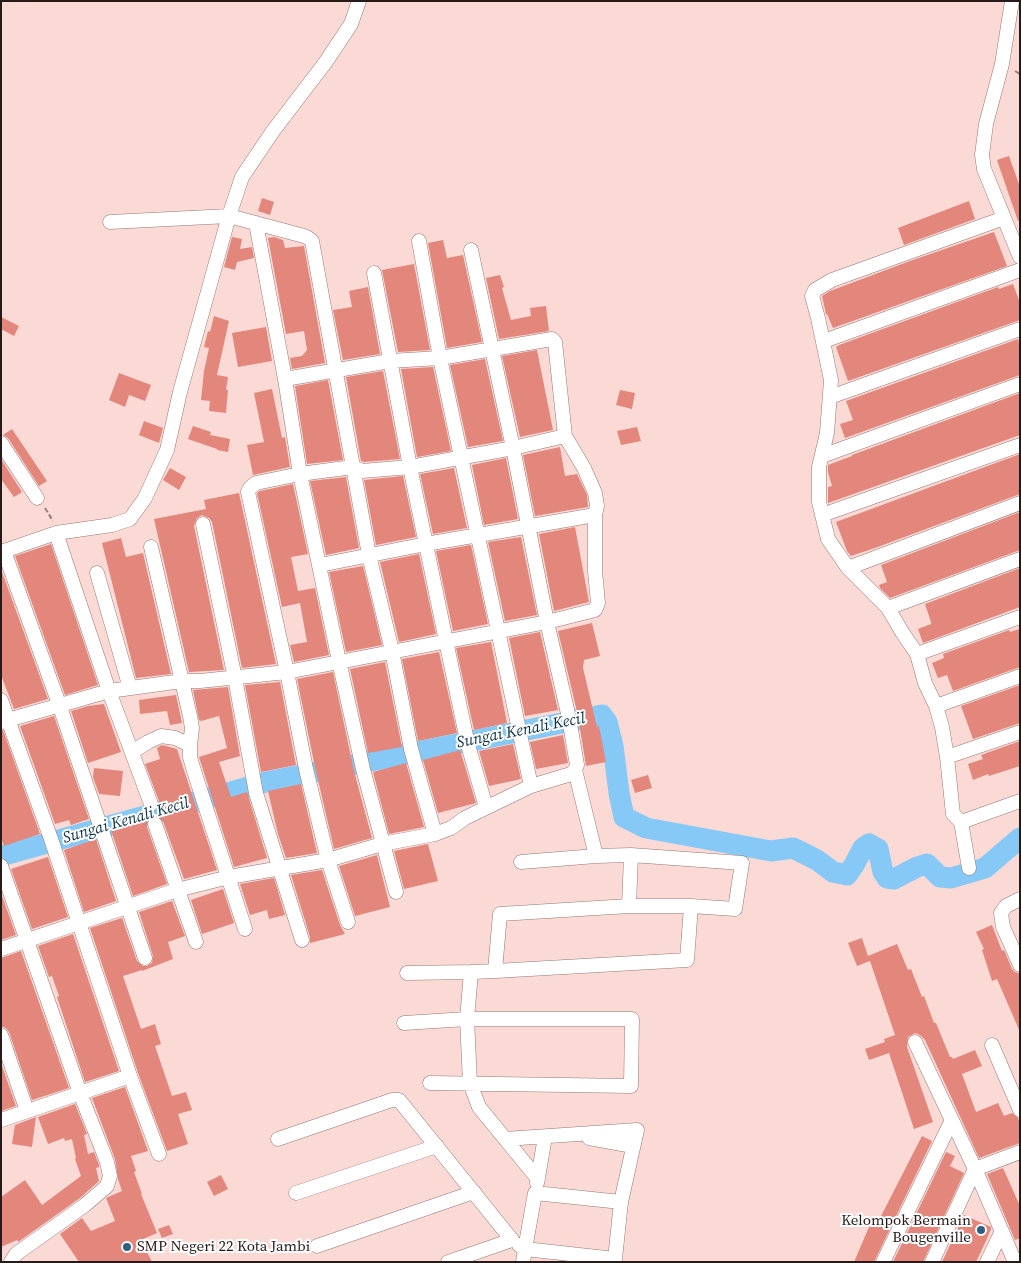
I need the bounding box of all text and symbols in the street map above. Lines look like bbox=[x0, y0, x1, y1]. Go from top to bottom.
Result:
water label: Sungai Kenali Kecil bbox=[455, 709, 587, 753]
water label: Sungai Kenali Kecil bbox=[61, 794, 191, 848]
place label: Kelompok Bermain Bougenville bbox=[841, 1212, 971, 1247]
marker: Kelompok Bermain Bougenville bbox=[975, 1224, 987, 1236]
place label: SMP Negeri 22 Kota Jambi bbox=[137, 1238, 310, 1256]
marker: SMP Negeri 22 Kota Jambi bbox=[121, 1241, 133, 1253]

